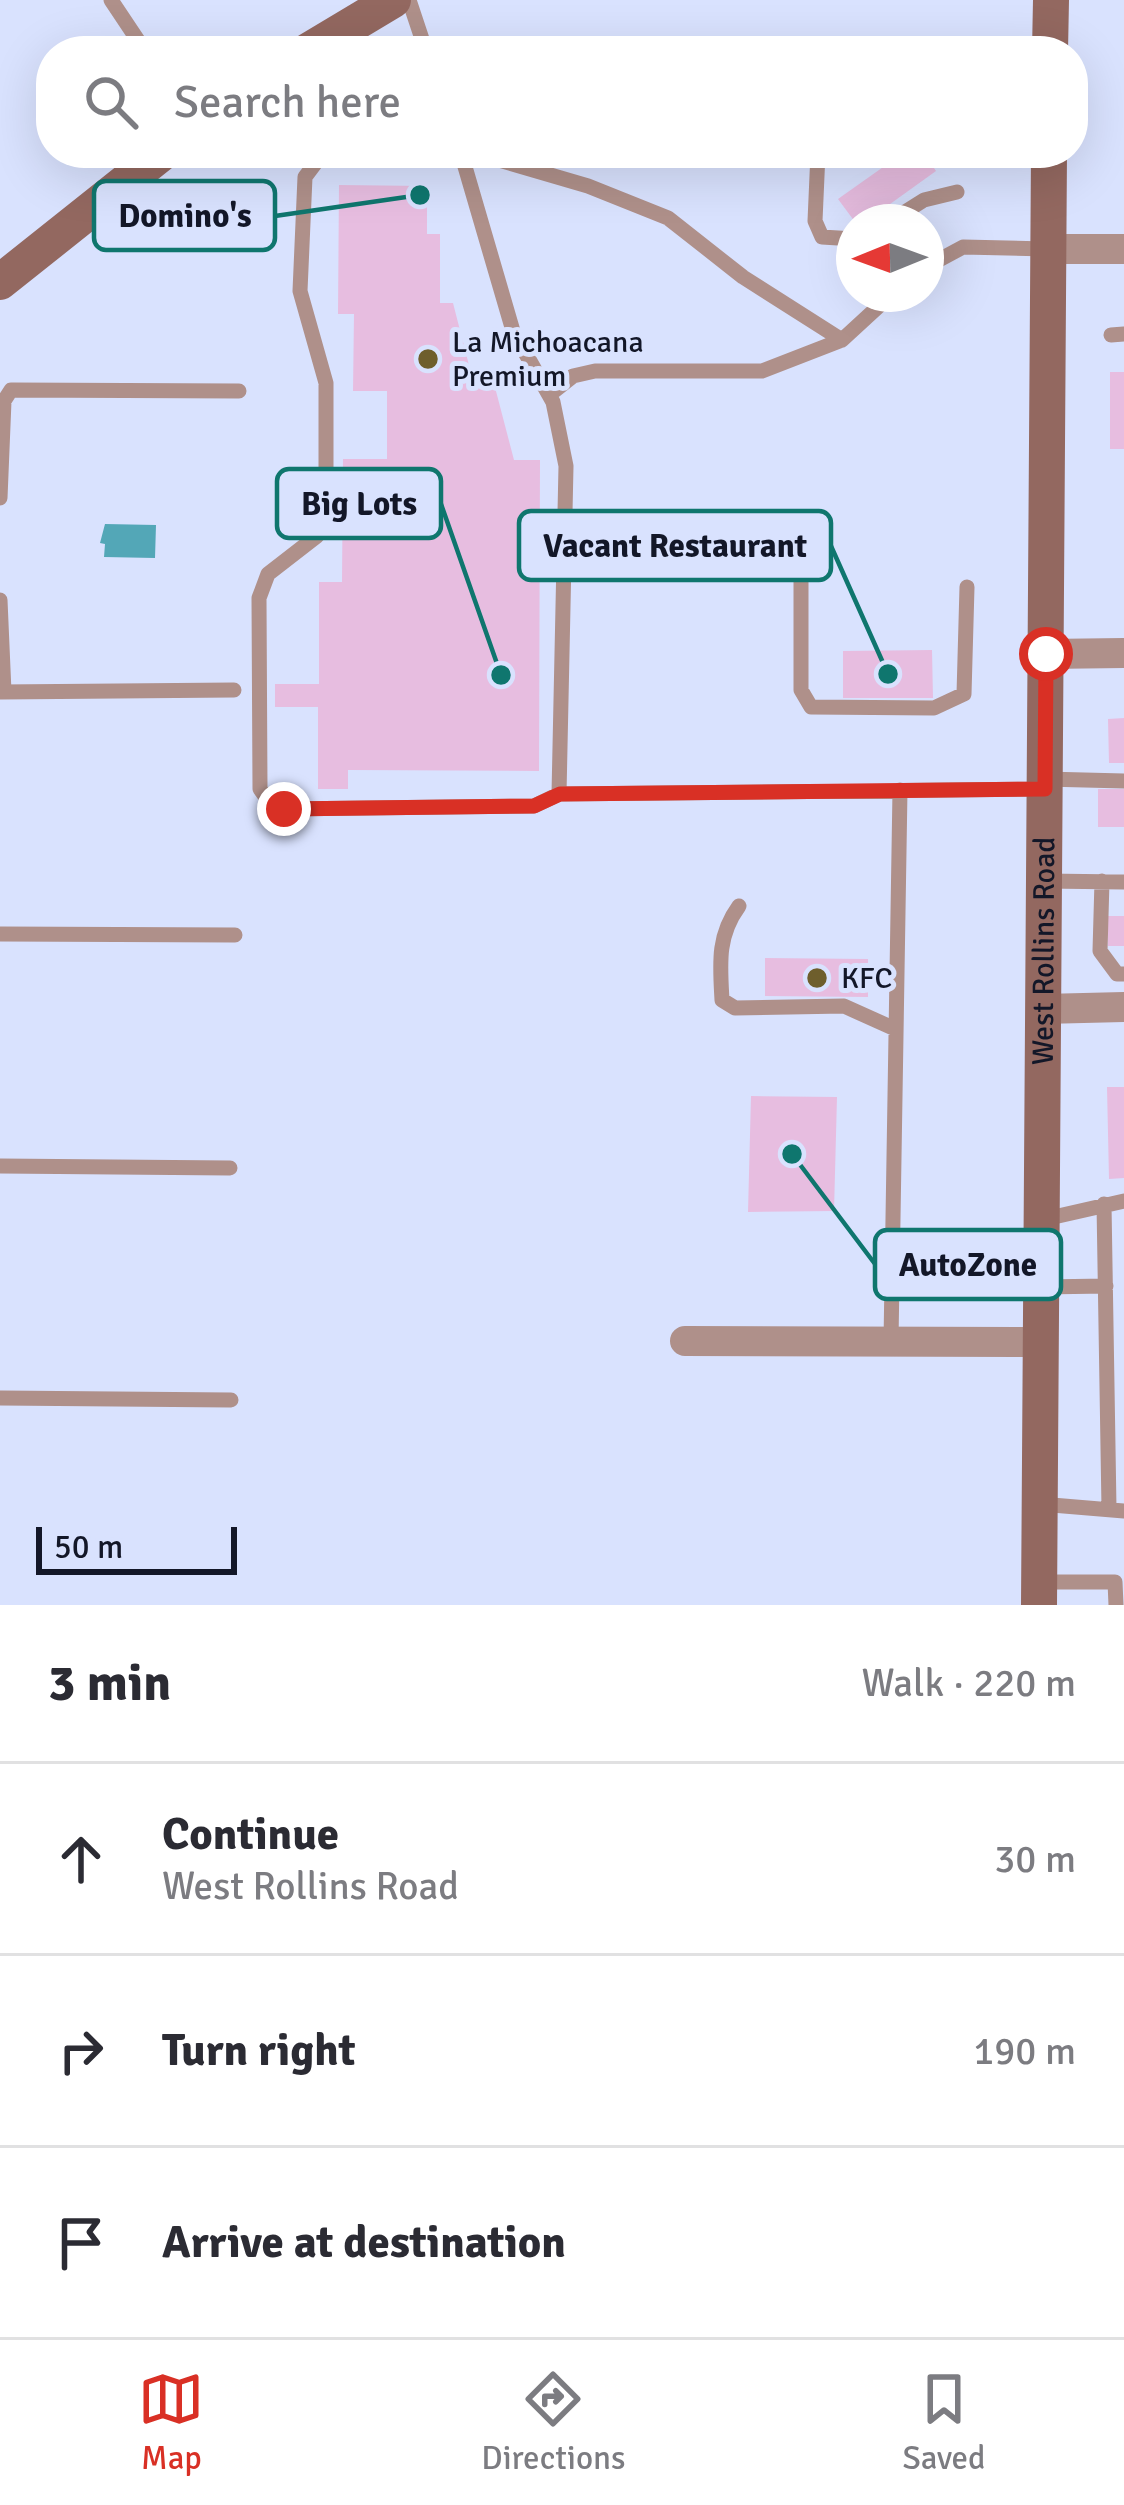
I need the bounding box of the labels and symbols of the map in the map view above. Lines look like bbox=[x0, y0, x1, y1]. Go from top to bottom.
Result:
callout: Domino's bbox=[94, 181, 275, 250]
text: Domino's bbox=[118, 196, 252, 237]
north arrow bbox=[836, 204, 944, 312]
place label: La Michoacana Premium bbox=[452, 324, 644, 395]
marker: La Michoacana Premium bbox=[415, 346, 441, 372]
callout: Big Lots bbox=[277, 469, 441, 538]
text: Big Lots bbox=[301, 484, 417, 525]
callout: Vacant Restaurant bbox=[519, 511, 831, 580]
text: Vacant Restaurant bbox=[543, 526, 807, 567]
route start bbox=[1019, 627, 1073, 681]
route end bbox=[257, 782, 311, 836]
street label: West Rollins Road bbox=[1025, 837, 1063, 1065]
place label: KFC bbox=[841, 960, 893, 997]
marker: KFC bbox=[804, 965, 830, 991]
callout: AutoZone bbox=[875, 1230, 1061, 1299]
text: AutoZone bbox=[899, 1245, 1037, 1286]
scale bar bbox=[36, 1521, 237, 1574]

